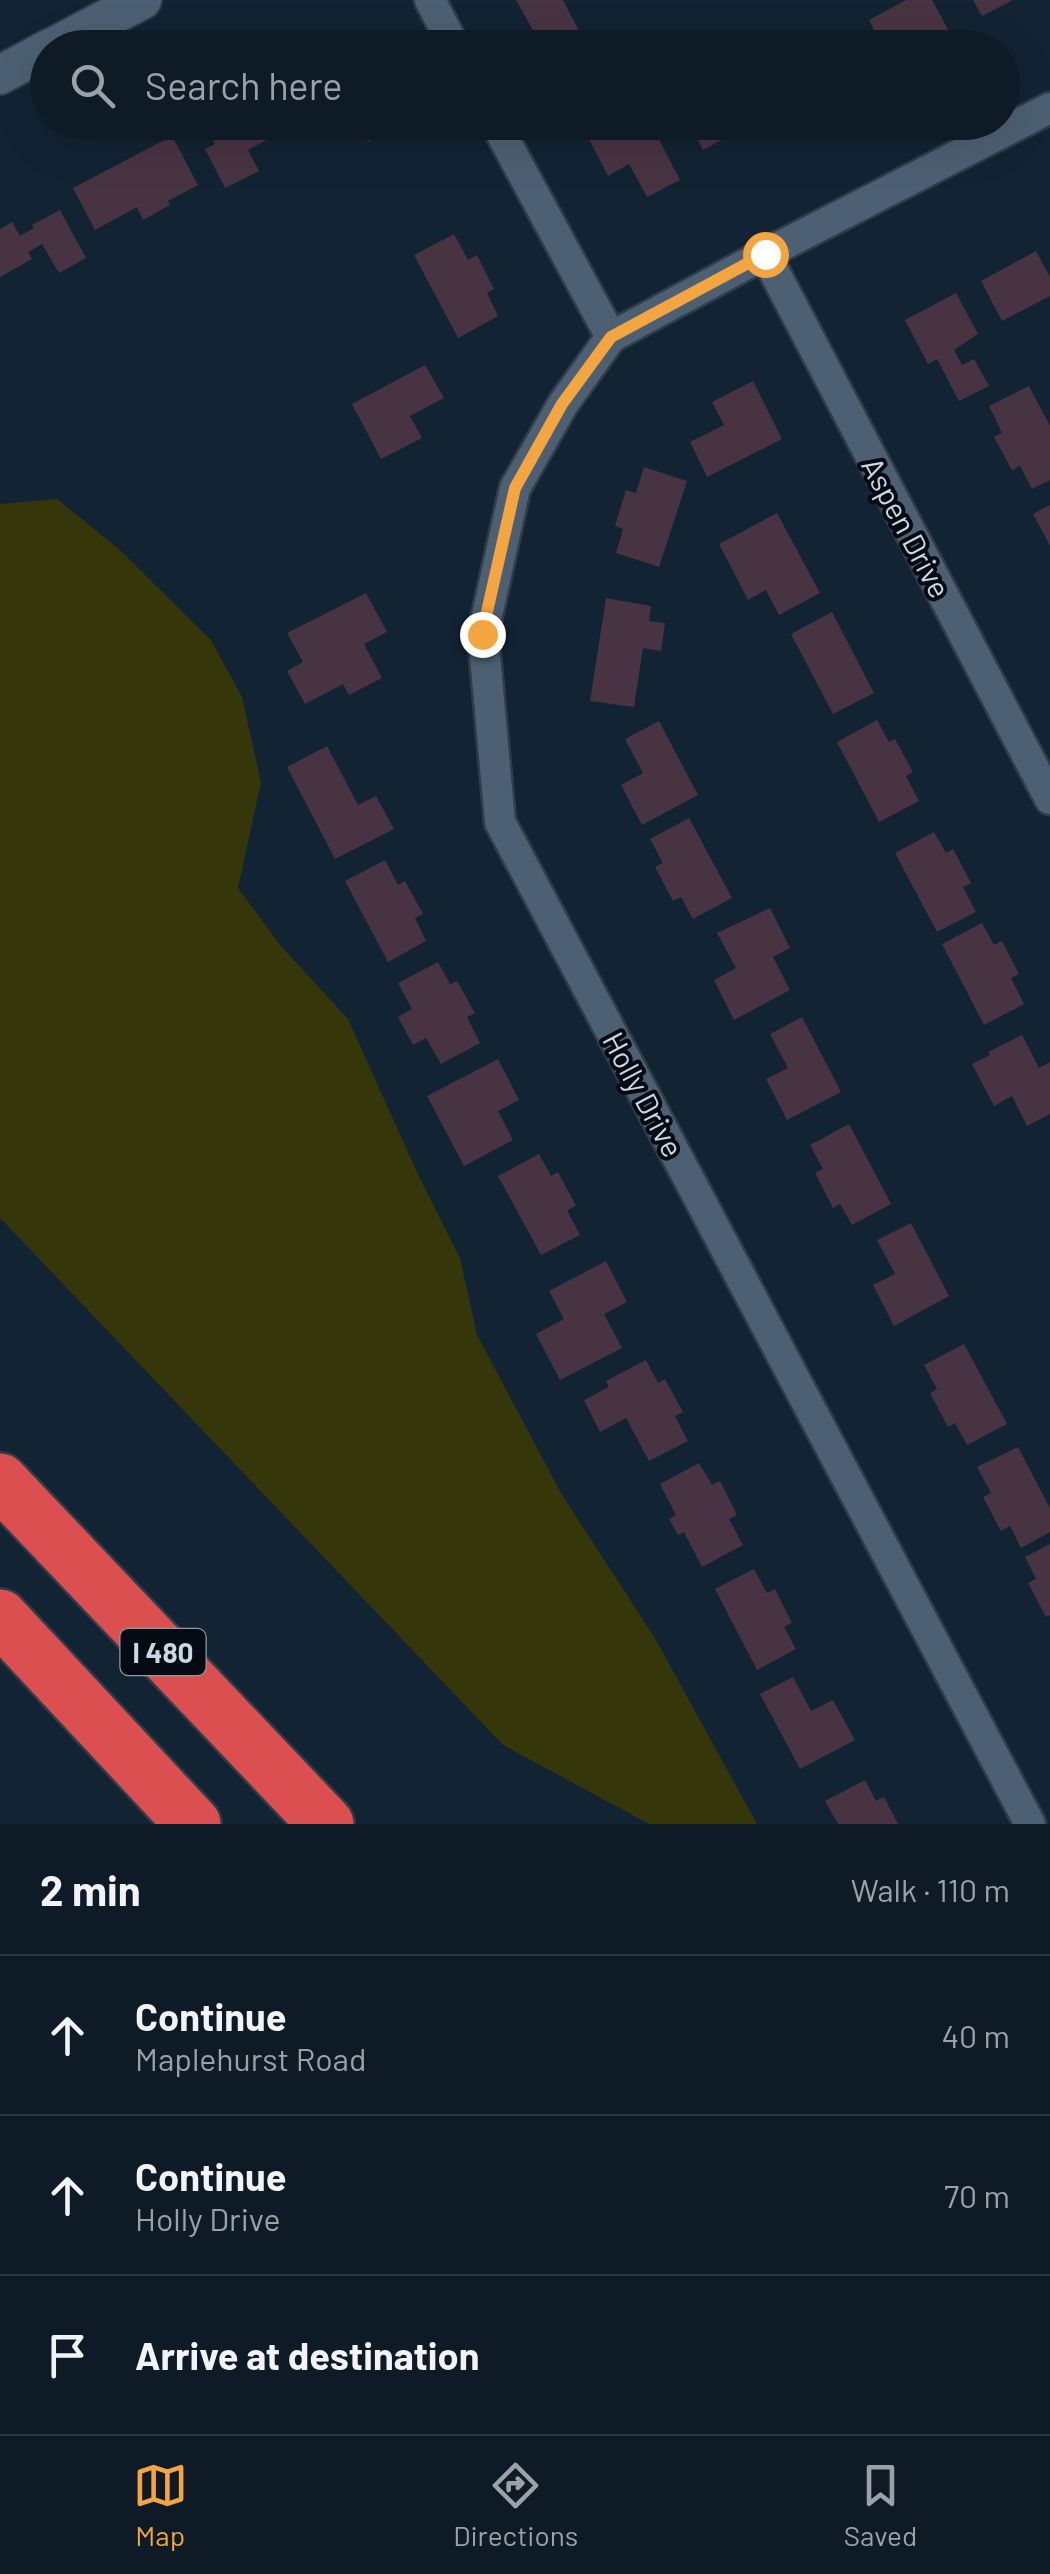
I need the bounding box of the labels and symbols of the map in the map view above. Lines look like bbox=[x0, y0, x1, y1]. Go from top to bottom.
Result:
route start bbox=[743, 232, 789, 278]
street label: Aspen Drive bbox=[855, 451, 959, 603]
route end bbox=[460, 612, 506, 658]
street label: Holly Drive bbox=[596, 1025, 692, 1163]
road number: I 480 bbox=[120, 1629, 206, 1675]

